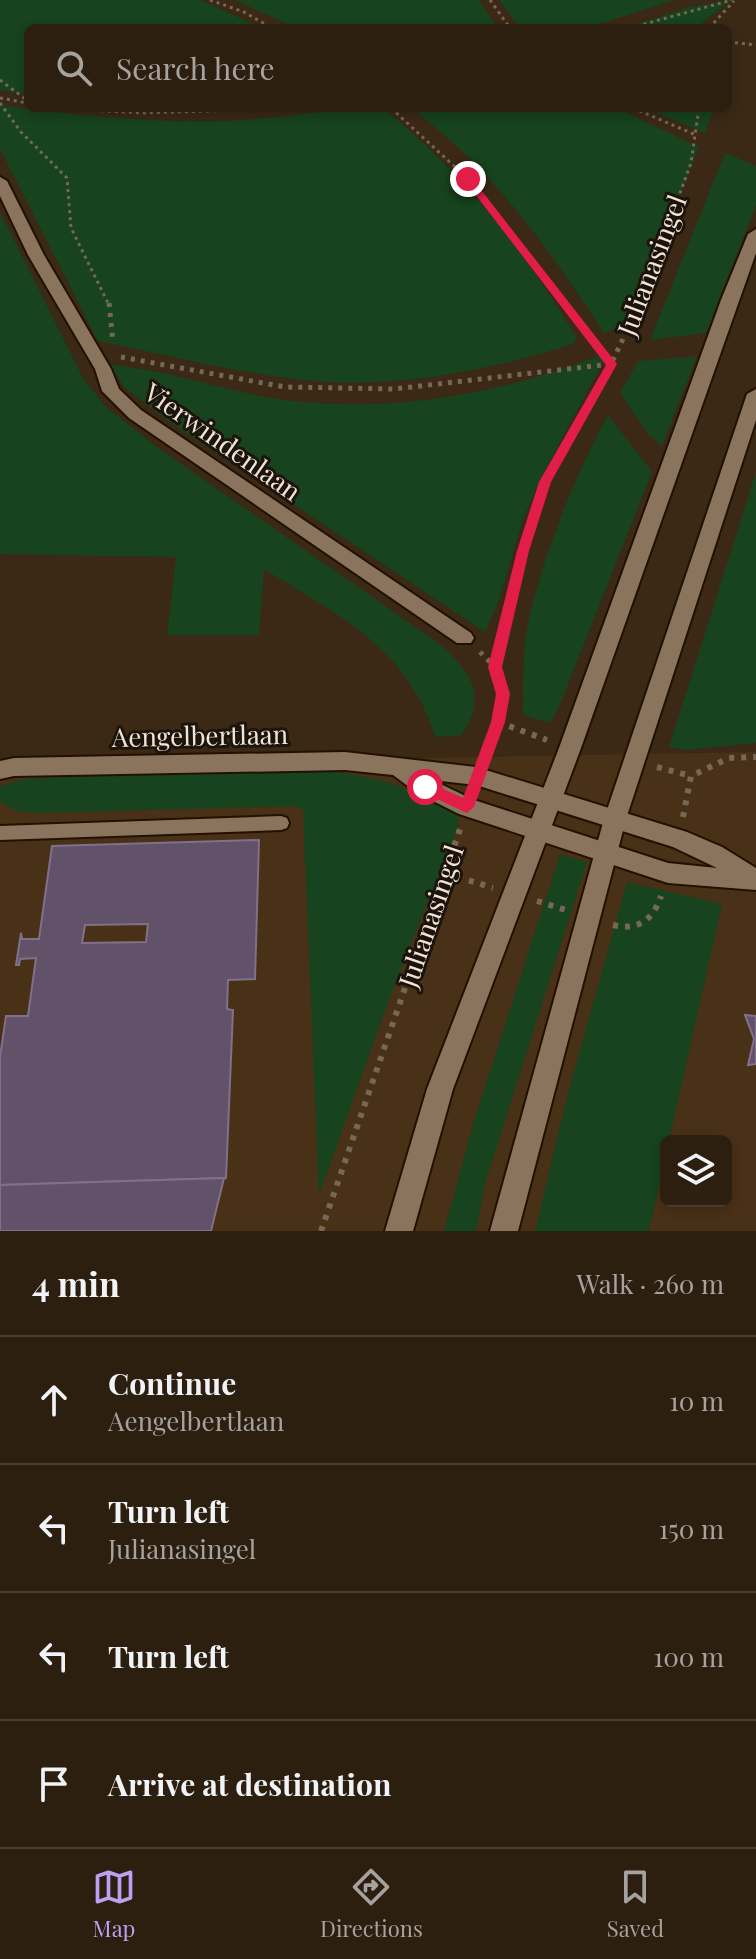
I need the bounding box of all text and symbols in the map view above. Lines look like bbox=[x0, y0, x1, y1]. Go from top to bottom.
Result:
search box bbox=[24, 24, 732, 112]
icon: search bbox=[52, 46, 96, 90]
text: Search here bbox=[116, 48, 275, 88]
route end bbox=[450, 161, 486, 197]
street label: Julianasingel bbox=[608, 190, 694, 341]
street label: Vierwindenlaan bbox=[137, 373, 309, 508]
street label: Aengelbertlaan bbox=[111, 716, 289, 754]
route start bbox=[407, 769, 443, 805]
street label: Julianasingel bbox=[389, 840, 471, 993]
map controls bbox=[660, 1135, 732, 1207]
button: layers bbox=[660, 1135, 732, 1207]
text: 4 min bbox=[32, 1260, 120, 1306]
text: Walk · 260 m bbox=[577, 1266, 724, 1301]
text: Continue bbox=[108, 1363, 236, 1403]
icon: ahead bbox=[32, 1378, 76, 1422]
text: 10 m bbox=[669, 1383, 724, 1418]
text: Aengelbertlaan bbox=[108, 1403, 284, 1438]
text: Turn left bbox=[108, 1491, 229, 1531]
icon: left bbox=[32, 1506, 76, 1550]
text: 150 m bbox=[659, 1511, 724, 1546]
text: Julianasingel bbox=[108, 1531, 256, 1566]
icon: left bbox=[32, 1634, 76, 1678]
text: Turn left bbox=[108, 1636, 229, 1676]
text: 100 m bbox=[654, 1639, 724, 1674]
icon: arrive bbox=[32, 1762, 76, 1806]
text: Arrive at destination bbox=[108, 1764, 391, 1804]
tab: Map bbox=[92, 1865, 136, 1943]
tab: Directions bbox=[320, 1865, 423, 1943]
tab: Saved bbox=[607, 1865, 664, 1943]

